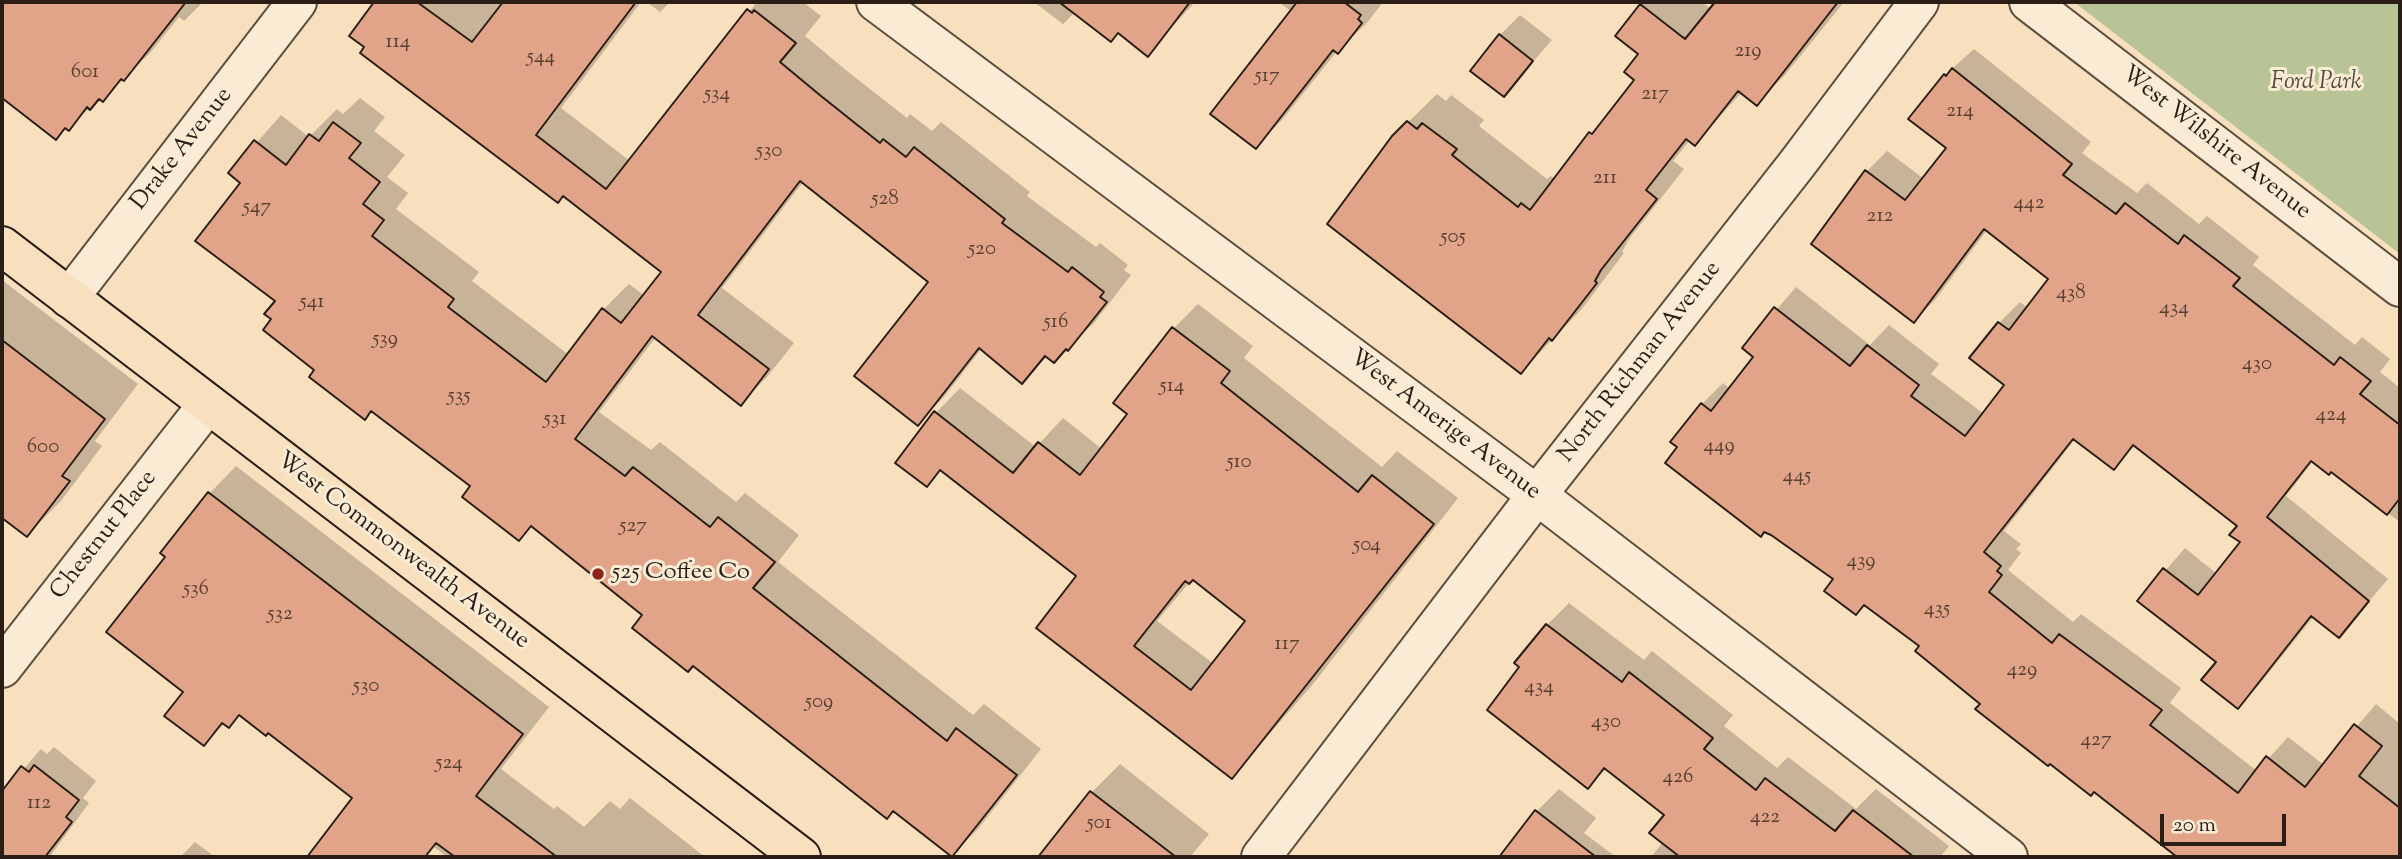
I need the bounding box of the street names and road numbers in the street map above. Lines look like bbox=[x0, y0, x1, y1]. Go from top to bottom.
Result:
street label: West Wilshire Avenue bbox=[2114, 61, 2316, 227]
street label: Drake Avenue bbox=[126, 83, 240, 217]
street label: North Richman Avenue bbox=[1553, 257, 1729, 469]
street label: West Amerige Avenue bbox=[1343, 345, 1545, 507]
street label: West Commonwealth Avenue bbox=[270, 447, 534, 657]
street label: Chestnut Place bbox=[46, 466, 164, 606]

